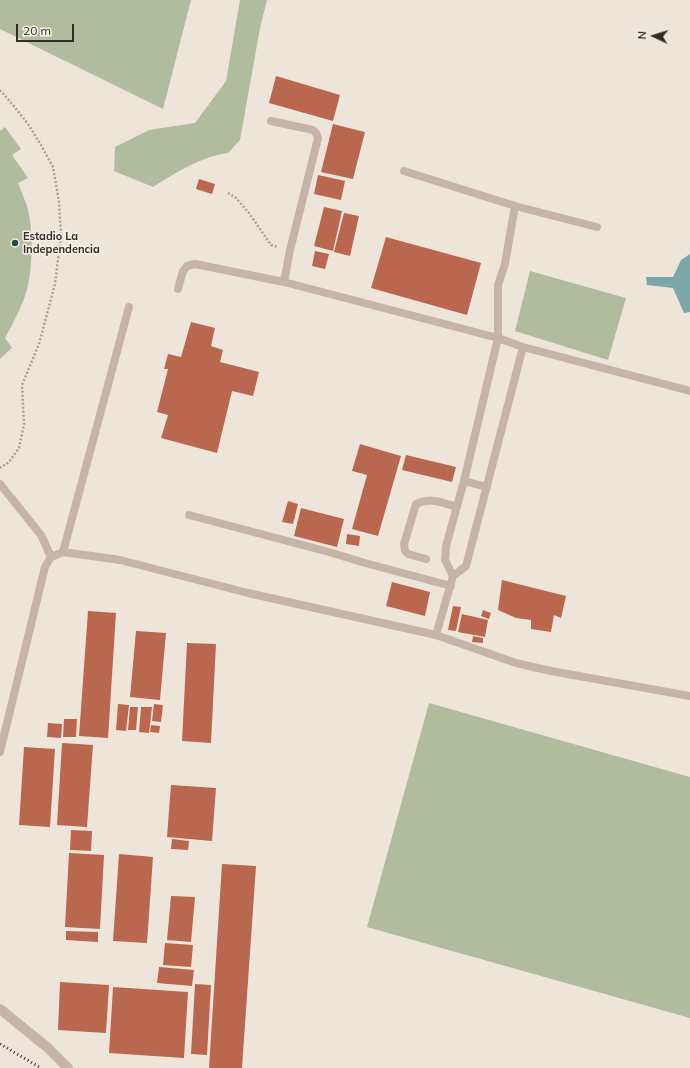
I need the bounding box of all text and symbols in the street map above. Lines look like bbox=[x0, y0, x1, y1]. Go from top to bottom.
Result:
scale bar bbox=[18, 16, 76, 42]
north arrow bbox=[634, 16, 674, 56]
text: 20 m bbox=[23, 23, 51, 38]
text: N bbox=[635, 31, 649, 40]
place label: Estadio La Independencia bbox=[23, 230, 100, 256]
marker: Estadio La Independencia bbox=[10, 238, 20, 248]

